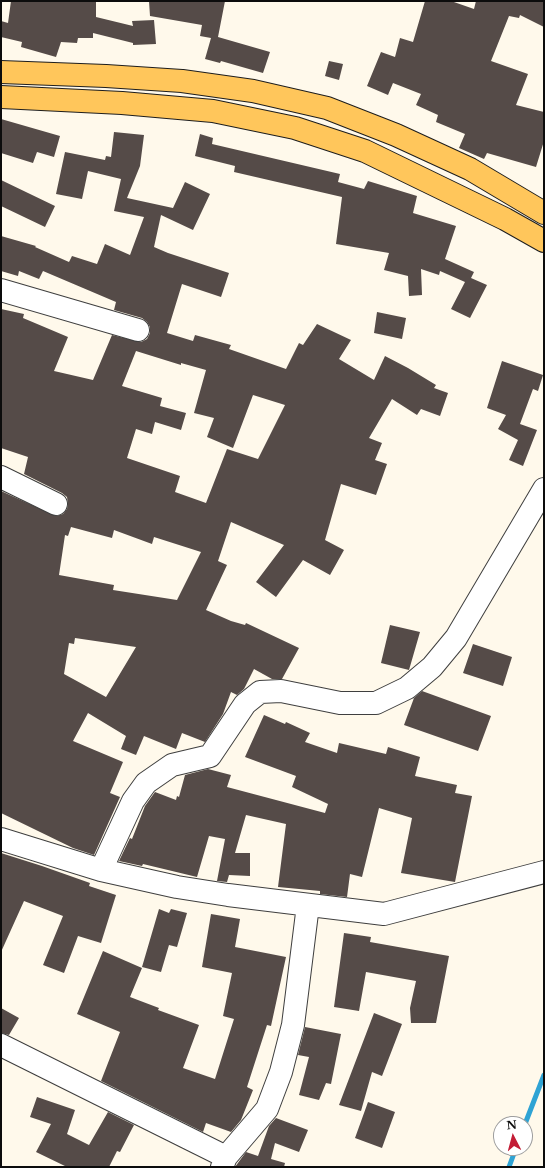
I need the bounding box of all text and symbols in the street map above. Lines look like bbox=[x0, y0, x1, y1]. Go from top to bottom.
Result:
north arrow bbox=[493, 1116, 533, 1156]
text: N bbox=[506, 1118, 518, 1133]

